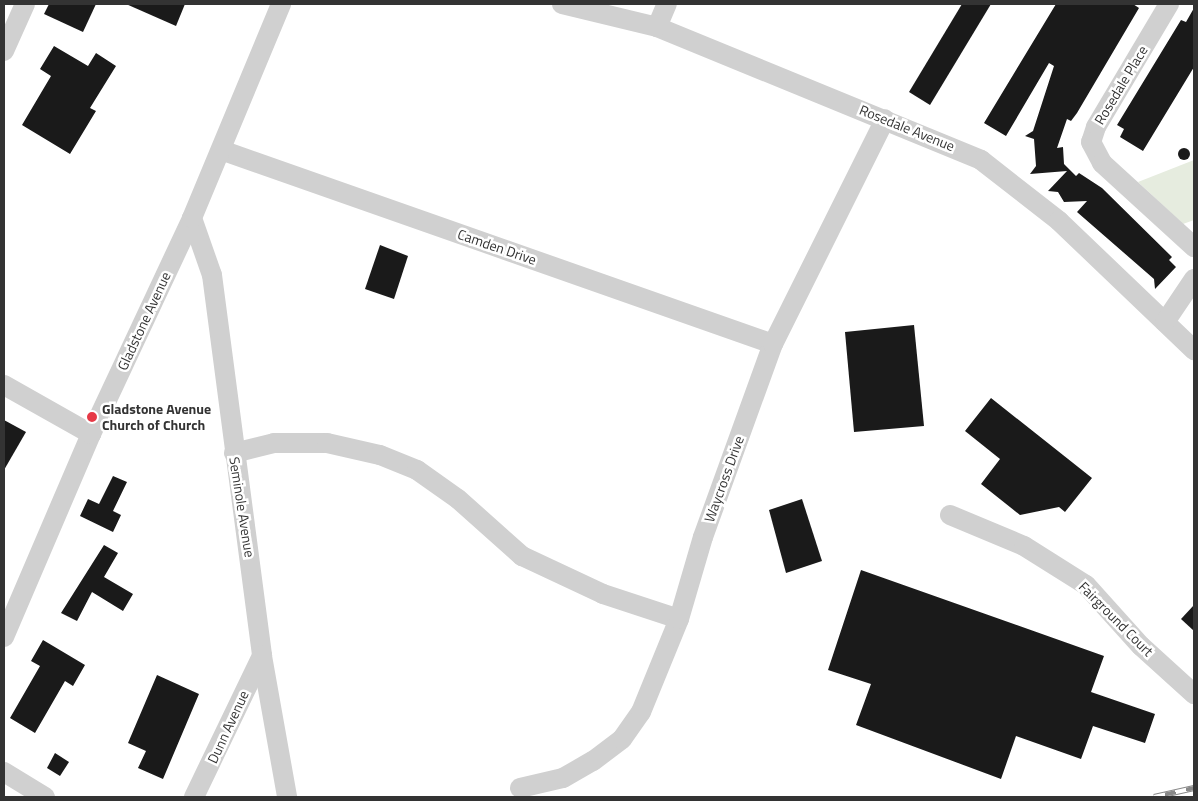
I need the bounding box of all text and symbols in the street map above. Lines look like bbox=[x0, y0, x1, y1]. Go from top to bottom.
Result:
street label: Rosedale Place bbox=[1091, 43, 1151, 127]
street label: Rosedale Avenue bbox=[857, 101, 957, 155]
street label: Camden Drive bbox=[455, 226, 539, 268]
street label: Gladstone Avenue bbox=[114, 269, 174, 373]
place label: Gladstone Avenue Church of Church bbox=[102, 401, 211, 434]
marker: Gladstone Avenue Church of Church bbox=[86, 411, 98, 423]
street label: Waycross Drive bbox=[701, 434, 747, 524]
street label: Seminole Avenue bbox=[226, 456, 258, 558]
street label: Fairground Court bbox=[1075, 578, 1157, 660]
street label: Dunn Avenue bbox=[204, 688, 252, 766]

